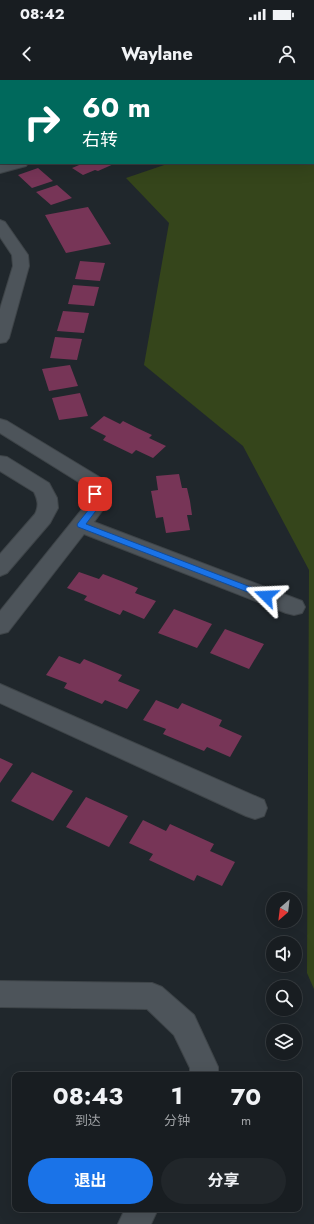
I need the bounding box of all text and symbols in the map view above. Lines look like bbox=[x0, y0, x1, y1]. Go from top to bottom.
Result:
text: 08:42 bbox=[20, 3, 64, 25]
text: Waylane bbox=[121, 41, 193, 67]
icon: back bbox=[16, 43, 38, 65]
icon: person bbox=[276, 43, 298, 65]
text: 60 m bbox=[82, 87, 151, 128]
icon: right bbox=[16, 96, 68, 148]
text: 右转 bbox=[82, 127, 118, 153]
pin bbox=[78, 477, 112, 511]
icon: arrive bbox=[84, 483, 106, 505]
position arrow bbox=[245, 575, 287, 617]
north arrow bbox=[266, 892, 302, 928]
map controls bbox=[266, 892, 302, 1060]
button: sound bbox=[266, 936, 302, 972]
button: search bbox=[266, 980, 302, 1016]
button: layers bbox=[266, 1024, 302, 1060]
text: 08:43 bbox=[53, 1078, 123, 1113]
text: 1 bbox=[171, 1078, 183, 1113]
text: 70 bbox=[231, 1079, 261, 1114]
text: 到达 bbox=[75, 1111, 101, 1130]
text: 分钟 bbox=[164, 1111, 190, 1130]
text: m bbox=[241, 1111, 251, 1130]
button: 退出 bbox=[28, 1158, 153, 1204]
button: 分享 bbox=[161, 1158, 286, 1204]

